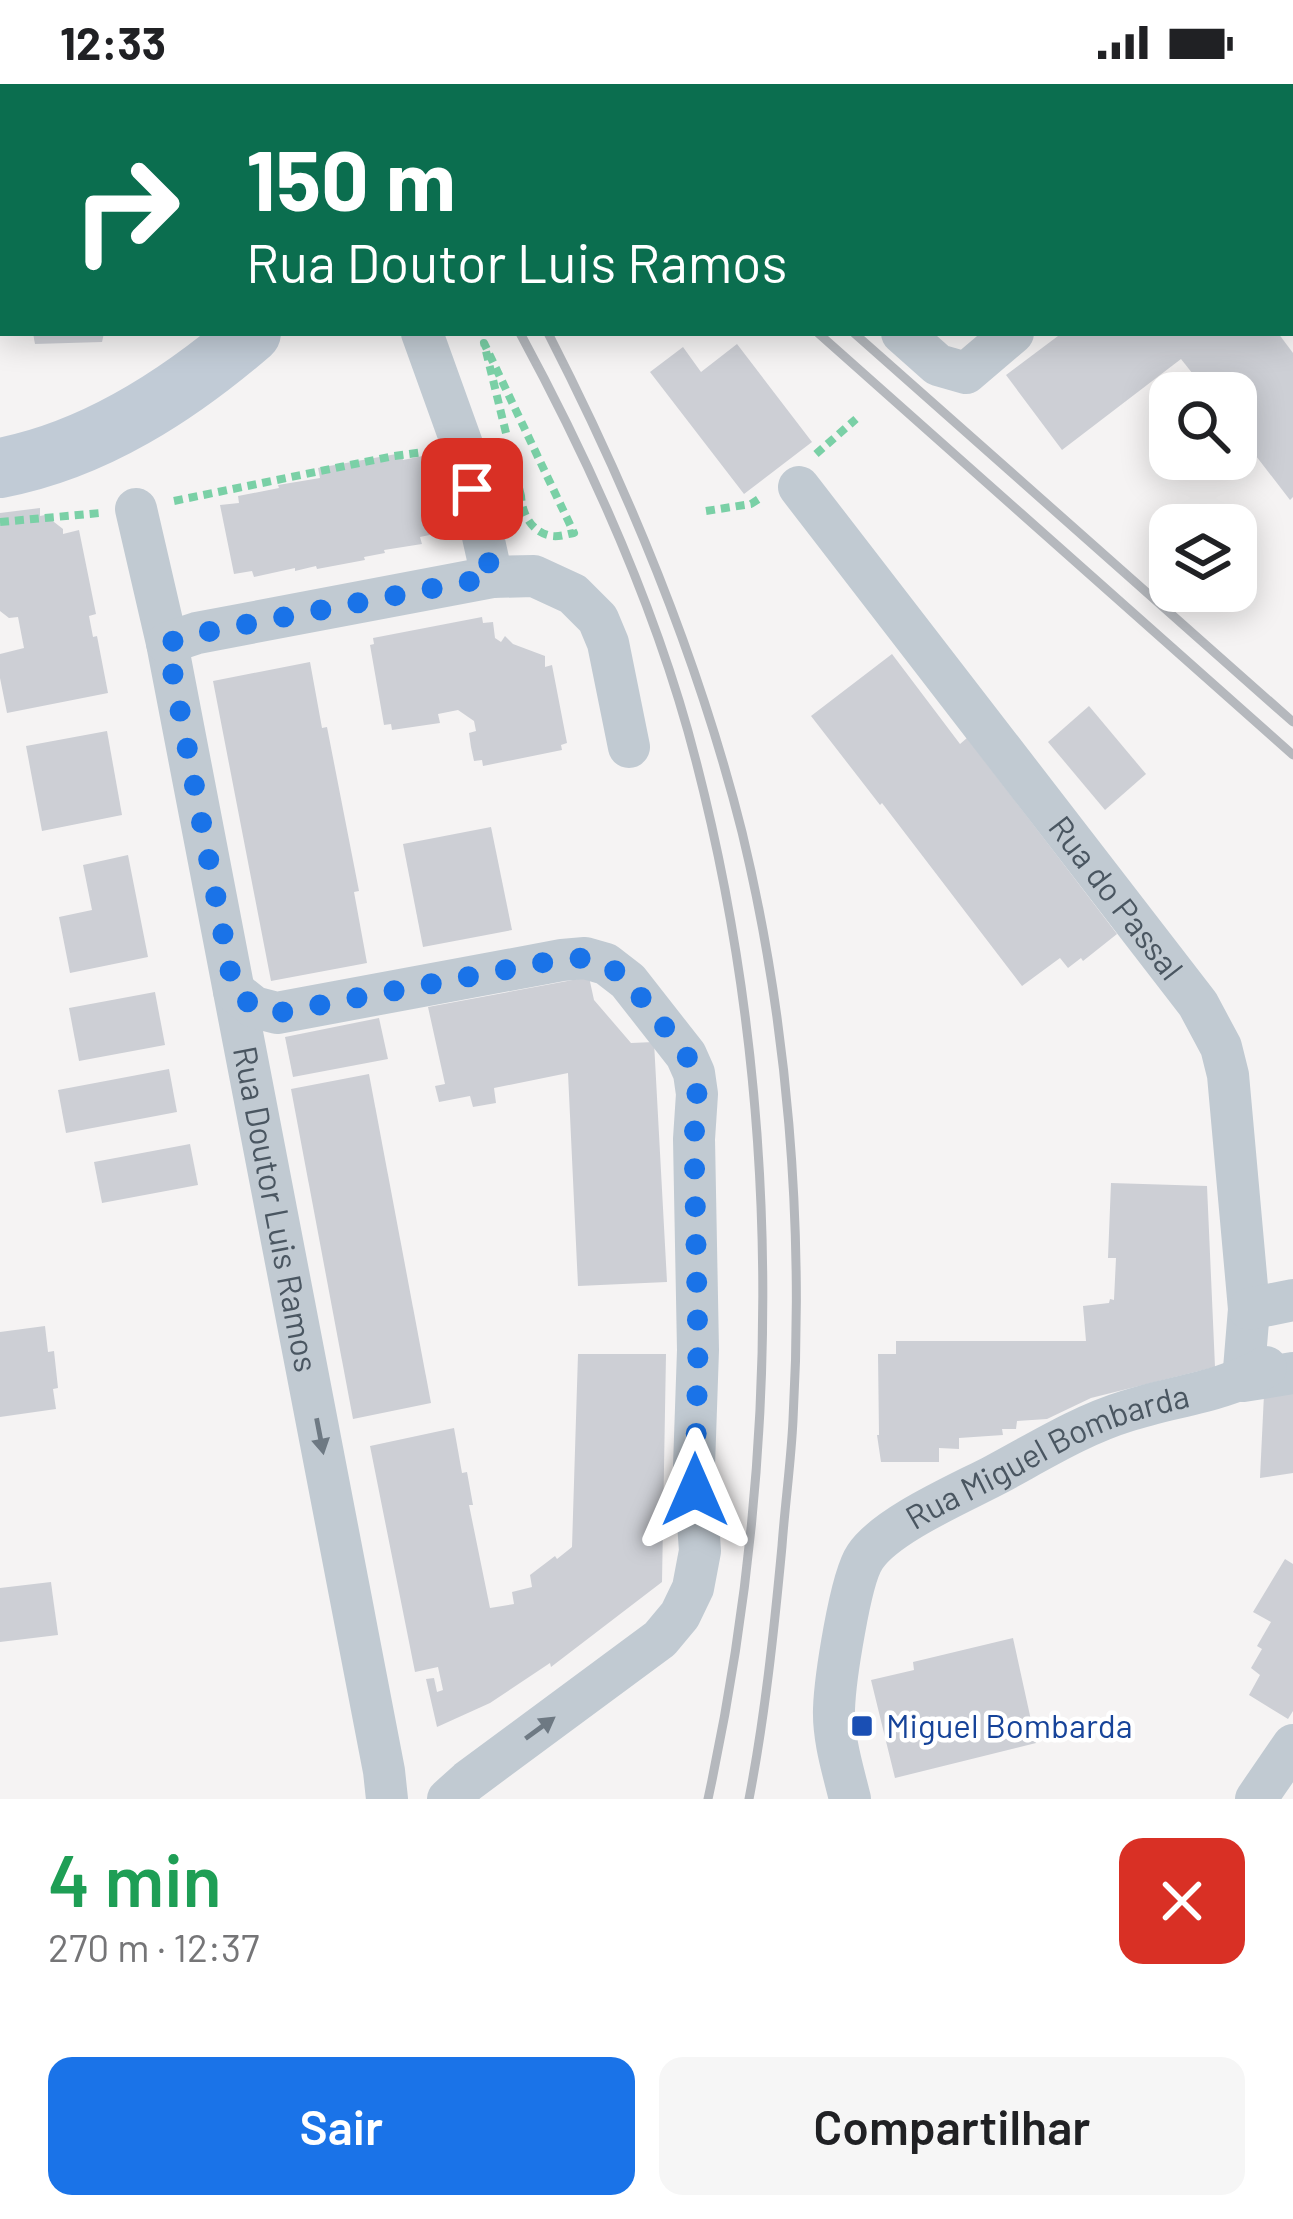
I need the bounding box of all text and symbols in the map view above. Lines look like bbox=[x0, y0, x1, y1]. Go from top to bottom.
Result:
text: 12:33 bbox=[60, 15, 166, 69]
text: 150 m bbox=[246, 127, 456, 228]
icon: right bbox=[48, 132, 204, 288]
text: Rua Doutor Luis Ramos bbox=[246, 229, 787, 294]
map controls bbox=[1149, 372, 1257, 612]
button: search bbox=[1149, 372, 1257, 480]
pin bbox=[421, 438, 523, 540]
icon: arrive bbox=[439, 456, 505, 522]
button: layers bbox=[1149, 504, 1257, 612]
street label: Rua do Passal bbox=[1041, 807, 1193, 987]
street label: Rua Doutor Luis Ramos bbox=[226, 1043, 328, 1375]
street label: Rua Miguel Bombarda bbox=[898, 1375, 1193, 1537]
one-way arrow bbox=[311, 1417, 330, 1455]
position arrow bbox=[632, 1427, 758, 1553]
place label: Miguel Bombarda bbox=[886, 1705, 1133, 1745]
marker: Miguel Bombarda bbox=[849, 1713, 875, 1739]
one-way arrow bbox=[525, 1716, 556, 1740]
text: 4 min bbox=[48, 1835, 222, 1921]
button: close bbox=[1119, 1838, 1245, 1964]
text: 270 m · 12:37 bbox=[48, 1923, 260, 1970]
button: Sair bbox=[48, 2057, 635, 2195]
button: Compartilhar bbox=[659, 2057, 1245, 2195]

